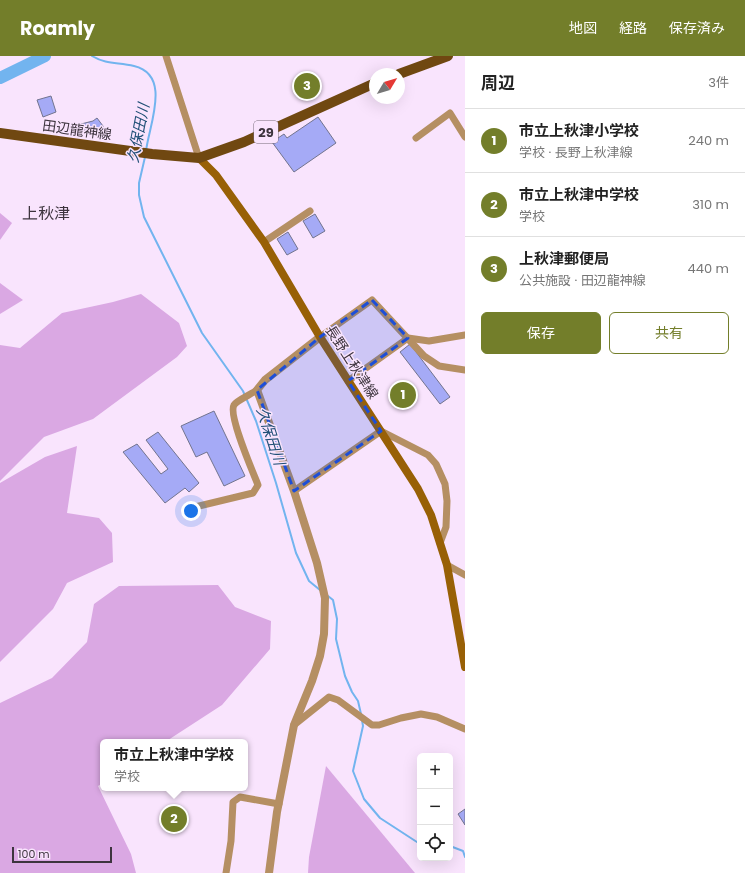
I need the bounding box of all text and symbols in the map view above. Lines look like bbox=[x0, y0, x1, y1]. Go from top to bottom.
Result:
text: Roamly bbox=[20, 15, 95, 42]
text: 地図 bbox=[569, 18, 597, 38]
text: 経路 bbox=[619, 18, 647, 38]
text: 保存済み bbox=[669, 18, 725, 38]
north arrow bbox=[369, 68, 405, 104]
pin: 3 bbox=[294, 71, 320, 101]
text: 周辺 bbox=[481, 71, 515, 95]
text: 3件 bbox=[708, 73, 729, 92]
water label: 久保田川 bbox=[122, 100, 154, 164]
street label: 田辺龍神線 bbox=[41, 115, 113, 145]
text: 市立上秋津小学校 bbox=[519, 120, 639, 141]
road number: 29 bbox=[254, 121, 278, 143]
text: 1 bbox=[492, 131, 496, 150]
text: 240 m bbox=[688, 131, 729, 150]
text: 学校 · 長野上秋津線 bbox=[519, 143, 633, 162]
text: 市立上秋津中学校 bbox=[519, 184, 639, 205]
text: 2 bbox=[490, 195, 498, 214]
text: 310 m bbox=[692, 195, 729, 214]
district label: 上秋津 bbox=[22, 202, 70, 225]
text: 学校 bbox=[519, 207, 545, 226]
text: 上秋津郵便局 bbox=[519, 248, 609, 269]
text: 3 bbox=[490, 259, 498, 278]
text: 440 m bbox=[688, 259, 729, 278]
text: 公共施設 · 田辺龍神線 bbox=[519, 271, 646, 290]
button: 保存 bbox=[481, 312, 601, 354]
button: 共有 bbox=[609, 312, 729, 354]
street label: 長野上秋津線 bbox=[321, 321, 383, 403]
pin: 1 bbox=[390, 380, 416, 410]
water label: 久保田川 bbox=[252, 404, 291, 470]
your location bbox=[181, 501, 201, 521]
popup bbox=[100, 739, 248, 791]
text: 市立上秋津中学校 bbox=[114, 744, 234, 765]
map controls bbox=[417, 753, 453, 861]
button: + bbox=[417, 753, 453, 789]
text: 学校 bbox=[114, 767, 140, 786]
button: − bbox=[417, 789, 453, 825]
pin: 2 bbox=[161, 804, 187, 834]
button: locate bbox=[417, 825, 453, 861]
scale bar bbox=[12, 845, 112, 864]
text: 100 m bbox=[18, 846, 50, 862]

